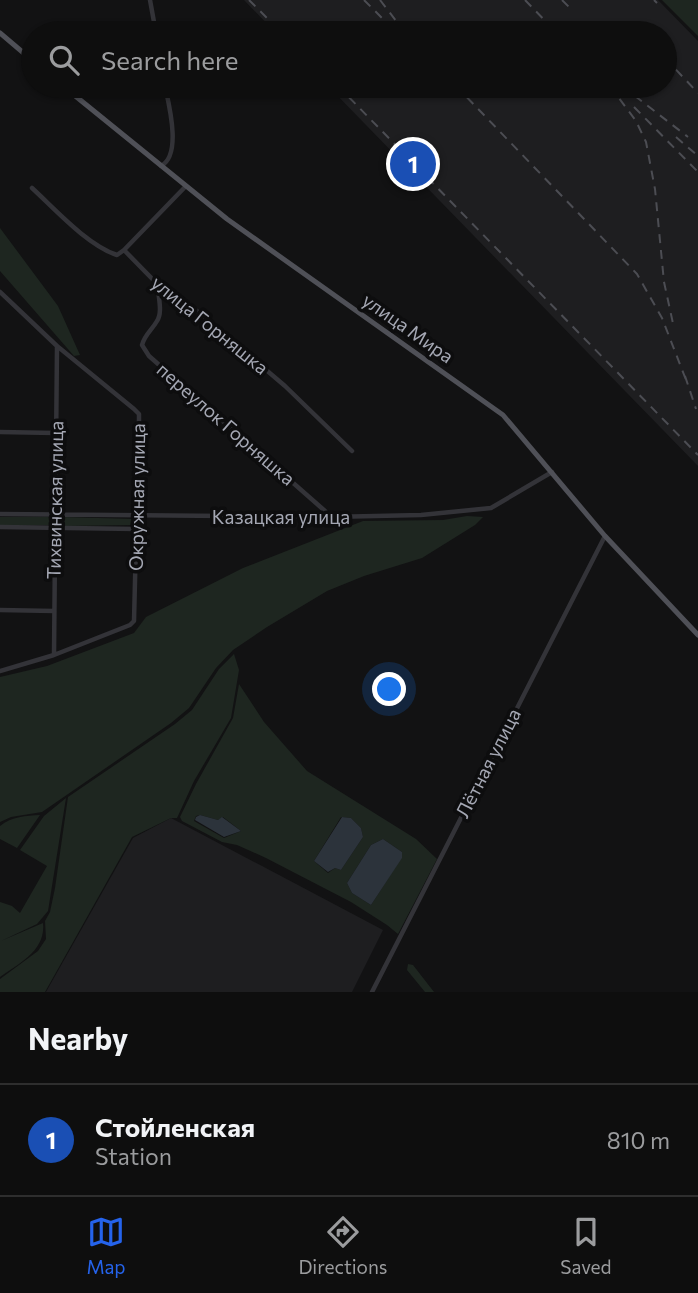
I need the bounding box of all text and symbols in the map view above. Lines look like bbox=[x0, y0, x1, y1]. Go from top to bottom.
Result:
search box bbox=[21, 21, 677, 98]
icon: search bbox=[45, 41, 83, 79]
text: Search here bbox=[101, 44, 239, 75]
pin: 1 bbox=[390, 138, 436, 190]
street label: улица Горняшка bbox=[147, 270, 273, 379]
street label: улица Мира bbox=[358, 288, 458, 367]
street label: переулок Горняшка bbox=[153, 357, 300, 490]
street label: Тихвинская улица bbox=[42, 421, 67, 579]
street label: Окружная улица bbox=[124, 423, 149, 571]
street label: Казацкая улица bbox=[212, 505, 350, 528]
your location bbox=[372, 672, 406, 706]
street label: Лётная улица bbox=[450, 704, 525, 821]
text: Nearby bbox=[28, 1019, 128, 1056]
text: Стойленская bbox=[95, 1111, 255, 1142]
text: 1 bbox=[46, 1126, 56, 1154]
text: 810 m bbox=[607, 1126, 670, 1154]
text: Station bbox=[95, 1142, 172, 1170]
tab: Map bbox=[86, 1213, 126, 1278]
tab: Directions bbox=[298, 1213, 388, 1278]
tab: Saved bbox=[560, 1213, 612, 1278]

